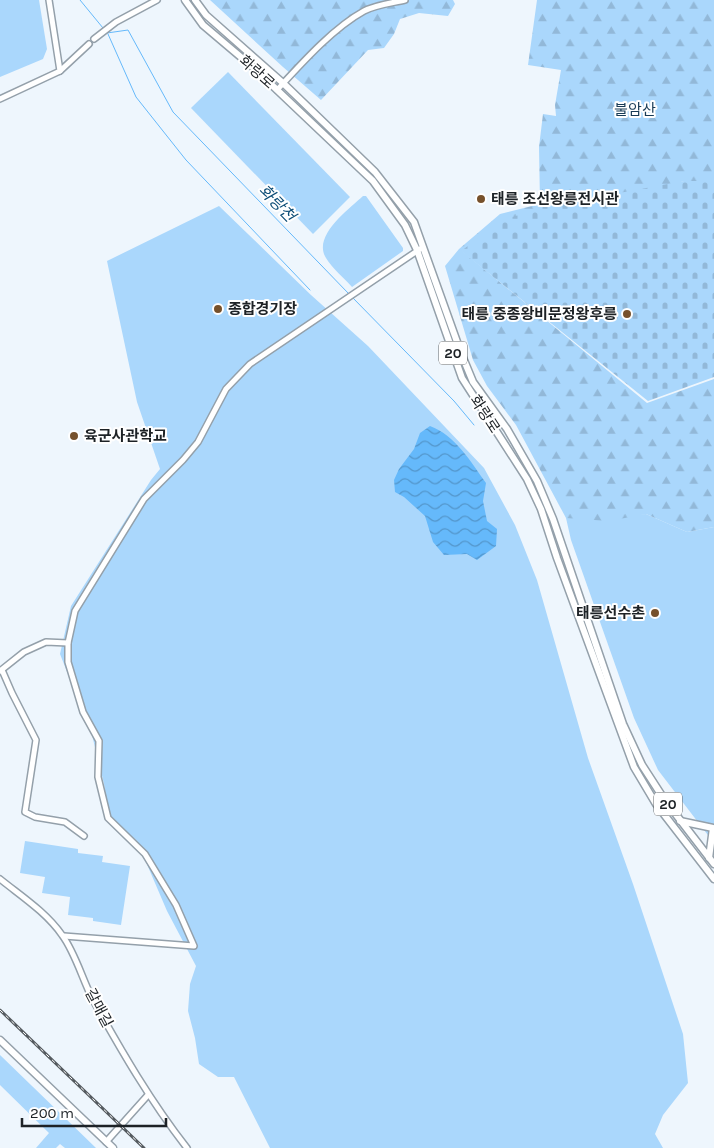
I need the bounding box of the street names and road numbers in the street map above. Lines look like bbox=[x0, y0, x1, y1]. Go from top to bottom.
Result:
street label: 화랑로 bbox=[236, 51, 278, 93]
road number: 20 bbox=[439, 342, 467, 364]
street label: 화랑로 bbox=[466, 392, 504, 436]
road number: 20 bbox=[654, 792, 682, 816]
street label: 갈매길 bbox=[81, 985, 117, 1031]

